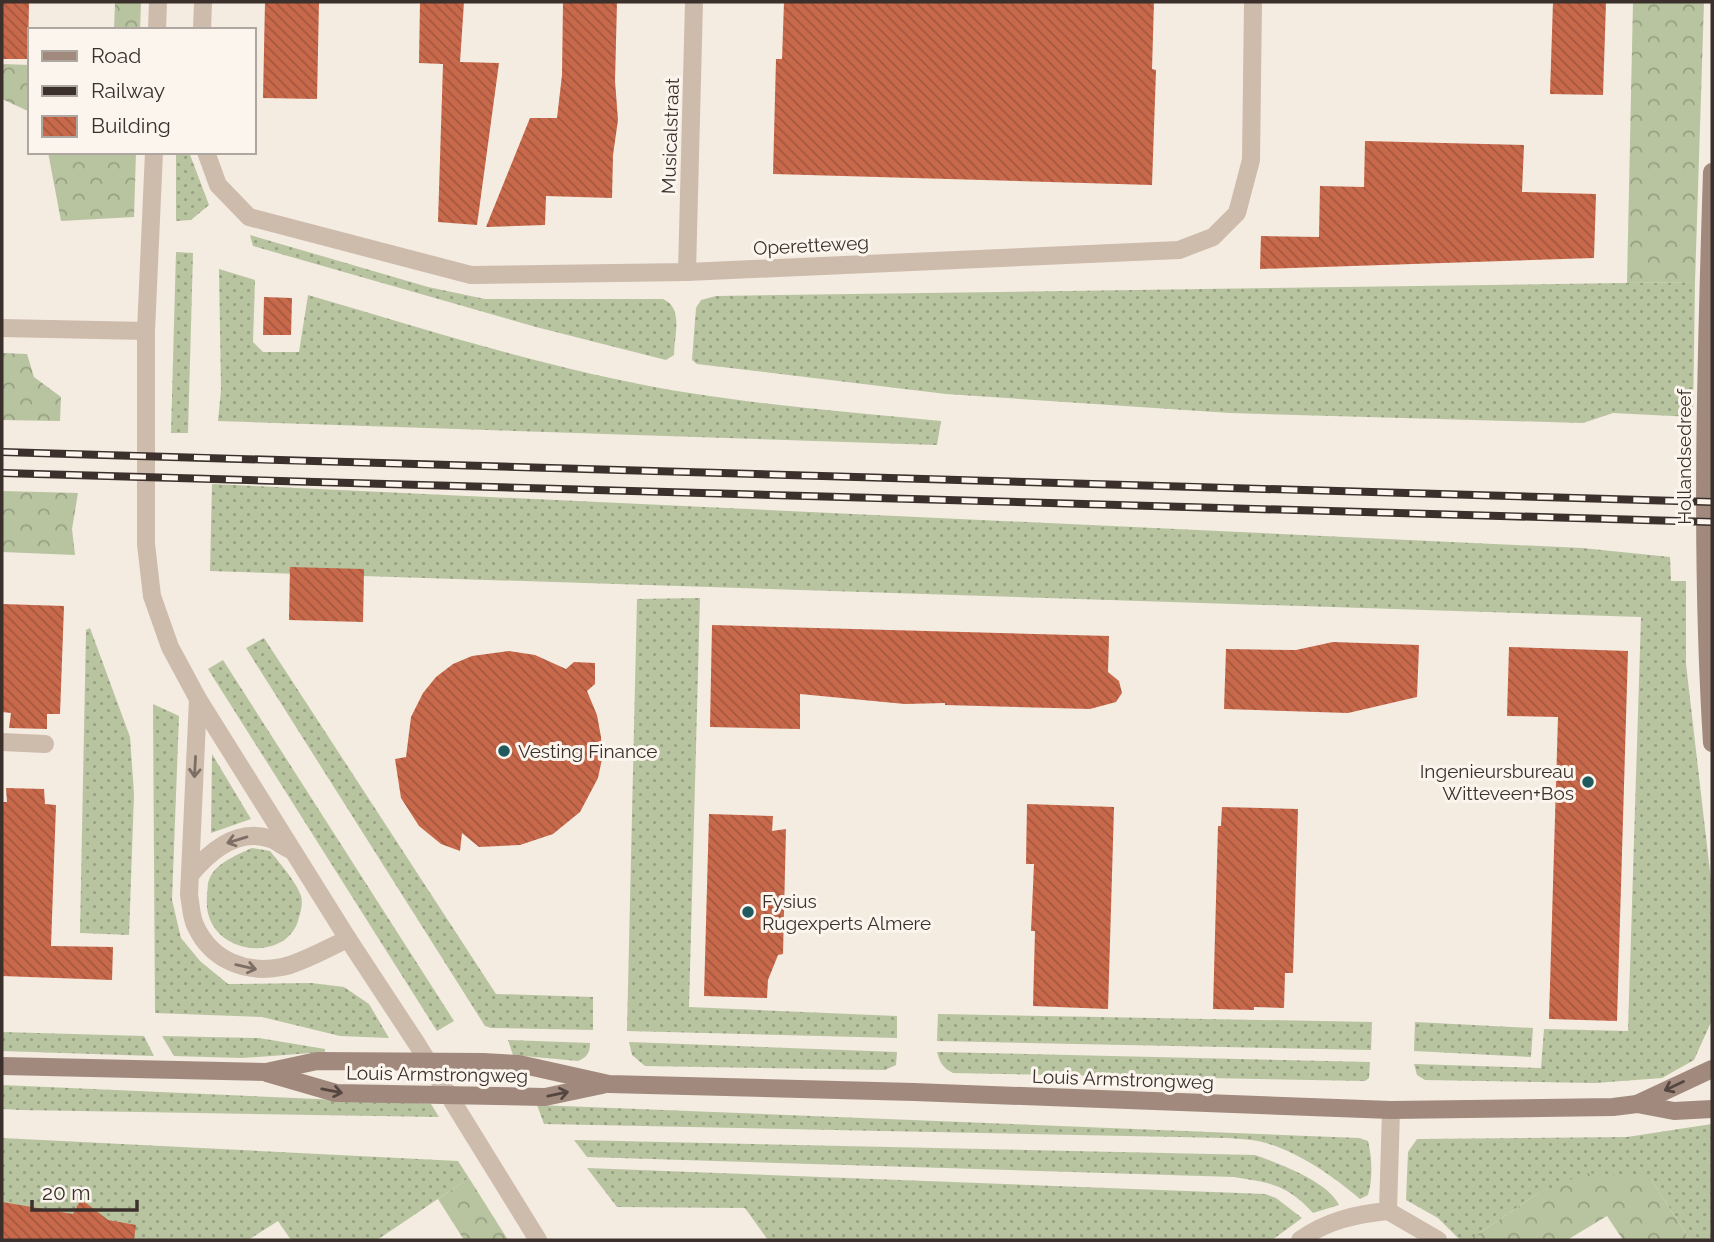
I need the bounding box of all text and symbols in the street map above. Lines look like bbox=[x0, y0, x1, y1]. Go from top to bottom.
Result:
legend bbox=[28, 28, 256, 154]
text: Road bbox=[91, 43, 141, 68]
street label: Musicalstraat bbox=[657, 77, 683, 195]
text: Railway bbox=[91, 78, 165, 103]
text: Building bbox=[91, 113, 171, 138]
street label: Operetteweg bbox=[753, 231, 869, 259]
street label: Hollandsedreef bbox=[1673, 388, 1695, 525]
place label: Vesting Finance bbox=[518, 740, 657, 762]
marker: Vesting Finance bbox=[496, 743, 512, 759]
one-way arrow bbox=[188, 756, 201, 779]
place label: Ingenieursbureau Witteveen+Bos bbox=[1420, 760, 1574, 804]
marker: Ingenieursbureau Witteveen+Bos bbox=[1580, 774, 1596, 790]
one-way arrow bbox=[226, 834, 248, 847]
place label: Fysius Rugexperts Almere bbox=[762, 890, 931, 934]
marker: Fysius Rugexperts Almere bbox=[740, 904, 756, 920]
one-way arrow bbox=[234, 960, 257, 974]
street label: Louis Armstrongweg bbox=[346, 1061, 528, 1087]
street label: Louis Armstrongweg bbox=[1032, 1065, 1214, 1093]
one-way arrow bbox=[1664, 1080, 1685, 1093]
one-way arrow bbox=[320, 1085, 342, 1098]
one-way arrow bbox=[546, 1087, 569, 1101]
scale bar bbox=[32, 1168, 136, 1212]
text: 20 m bbox=[42, 1180, 90, 1205]

